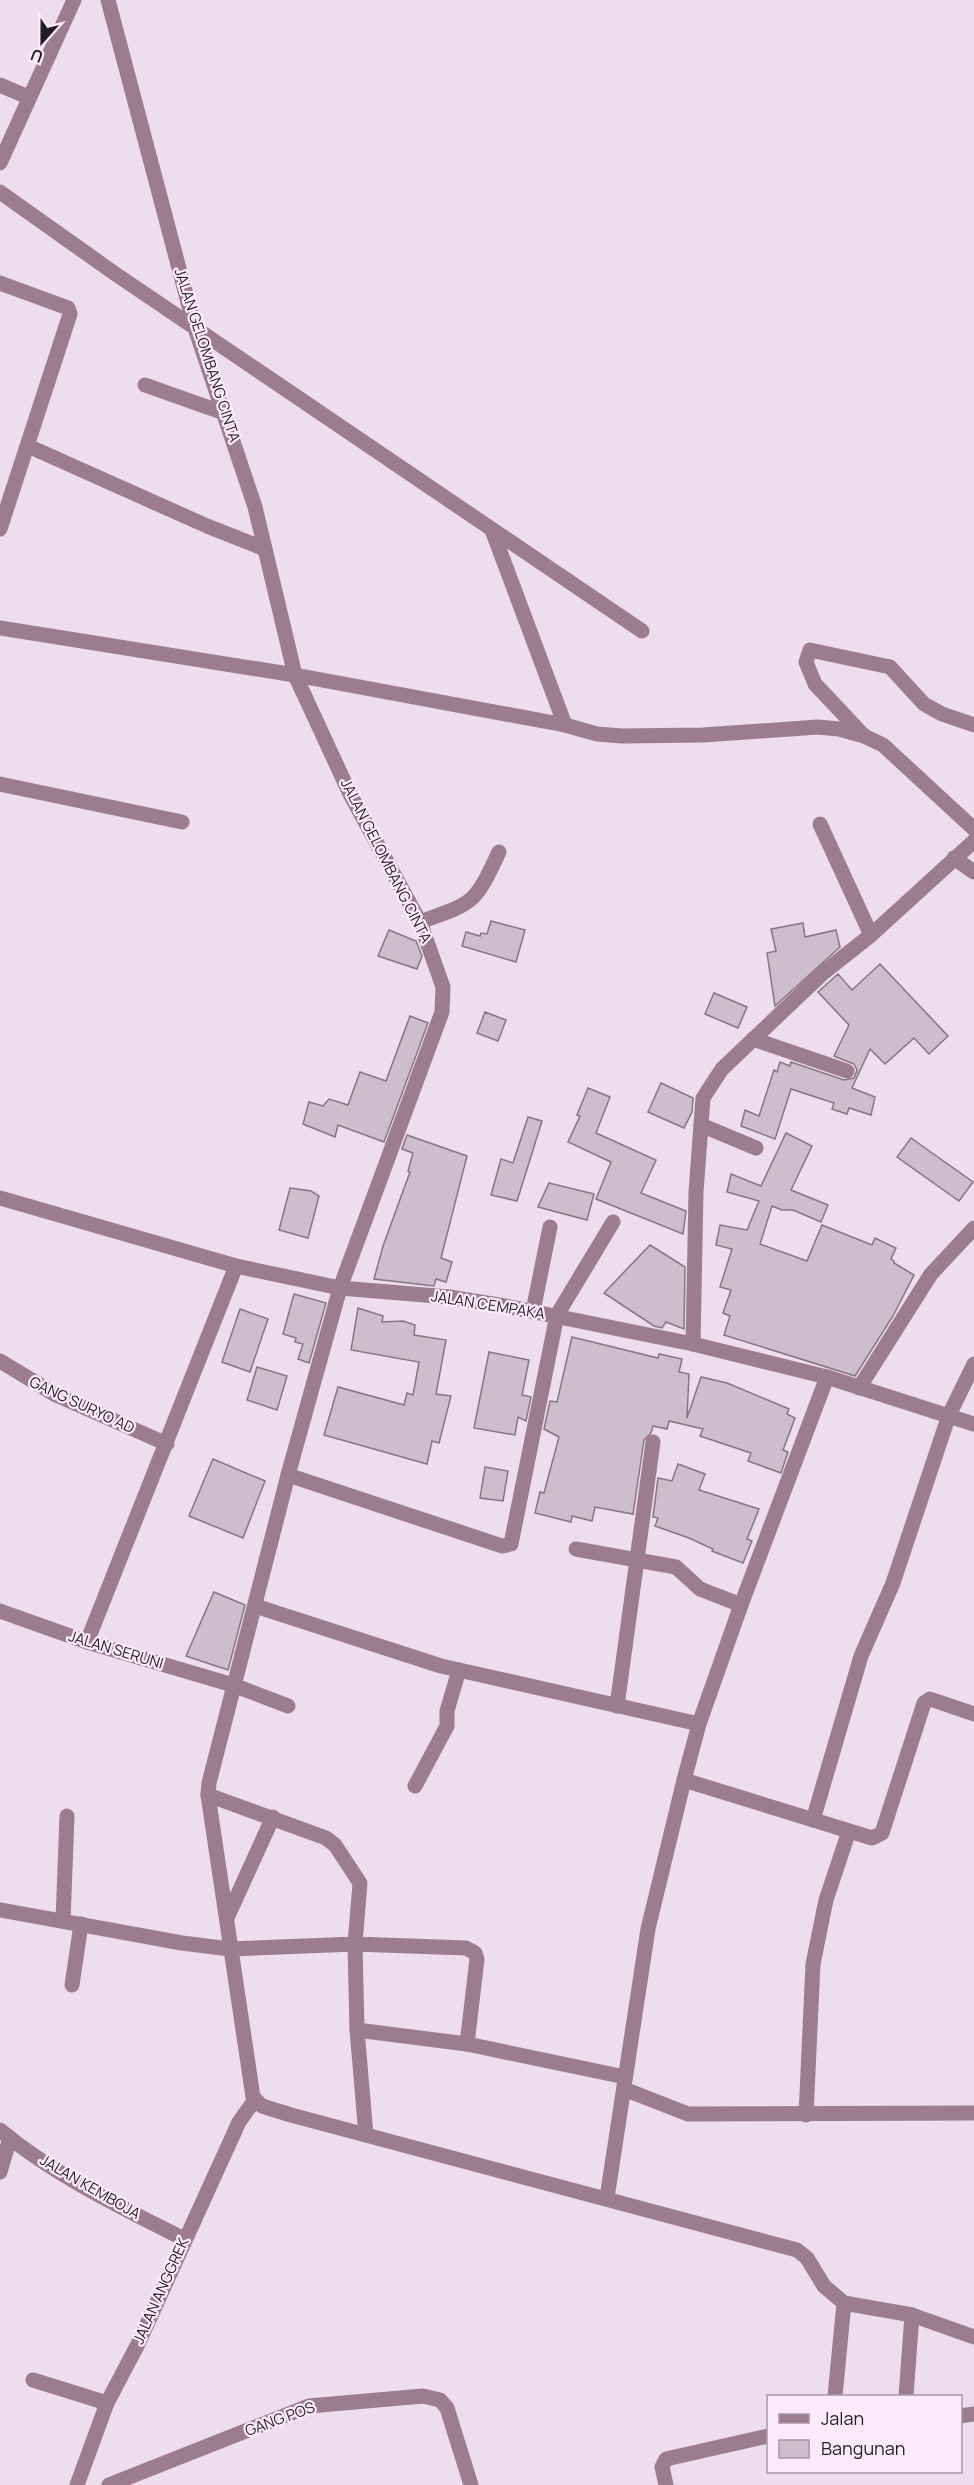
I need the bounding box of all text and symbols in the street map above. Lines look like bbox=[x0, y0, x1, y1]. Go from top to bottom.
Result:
north arrow bbox=[12, 12, 72, 72]
text: U bbox=[27, 44, 46, 68]
street label: JALAN GELOMBANG CINTA bbox=[169, 265, 246, 445]
street label: JALAN GELOMBANG CINTA bbox=[336, 775, 437, 947]
street label: JALAN CEMPAKA bbox=[430, 1285, 547, 1324]
street label: GANG SURYO AD bbox=[26, 1371, 138, 1438]
street label: JALAN SERUNI bbox=[66, 1625, 166, 1674]
street label: JALAN KEMBOJA bbox=[36, 2149, 145, 2224]
street label: JALAN ANGGREK bbox=[128, 2234, 193, 2347]
legend bbox=[767, 2395, 962, 2473]
street label: GANG POS bbox=[242, 2396, 318, 2441]
text: Jalan bbox=[821, 2406, 864, 2430]
text: Bangunan bbox=[821, 2436, 905, 2460]

